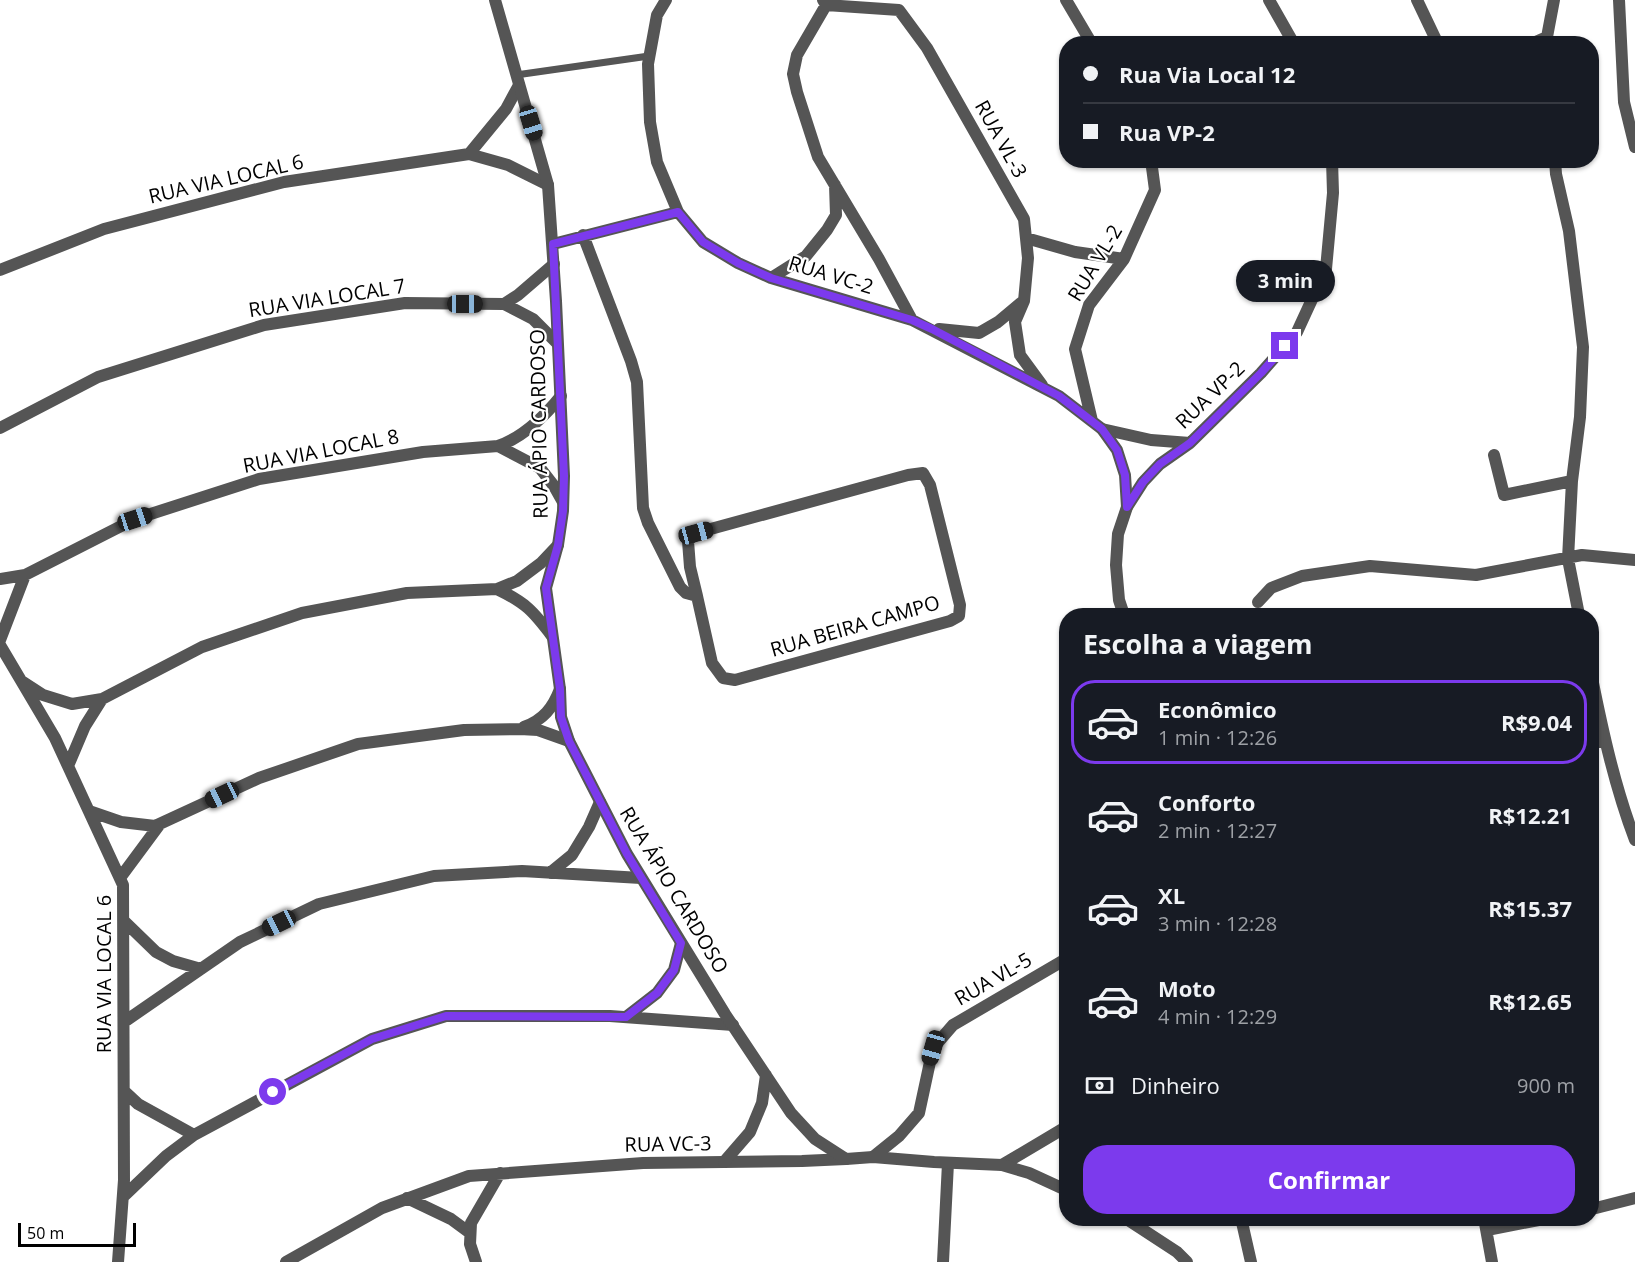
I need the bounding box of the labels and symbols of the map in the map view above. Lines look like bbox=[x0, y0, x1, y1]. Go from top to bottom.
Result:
street label: RUA VL-3 bbox=[969, 95, 1034, 182]
car bbox=[517, 103, 545, 143]
street label: RUA VIA LOCAL 6 bbox=[146, 148, 306, 209]
street label: RUA VL-2 bbox=[1061, 219, 1128, 306]
street label: RUA VC-2 bbox=[786, 249, 877, 300]
callout: 3 min bbox=[1236, 259, 1334, 301]
street label: RUA VIA LOCAL 7 bbox=[247, 272, 407, 323]
car bbox=[447, 295, 483, 313]
street label: RUA ÁPIO CARDOSO bbox=[523, 329, 554, 519]
route end bbox=[1271, 332, 1298, 359]
street label: RUA VP-2 bbox=[1169, 355, 1250, 434]
street label: RUA VIA LOCAL 8 bbox=[241, 422, 401, 479]
car bbox=[115, 505, 155, 533]
car bbox=[676, 520, 716, 546]
street label: RUA BEIRA CAMPO bbox=[767, 588, 943, 663]
car bbox=[202, 779, 242, 811]
street label: RUA ÁPIO CARDOSO bbox=[614, 801, 735, 978]
street label: RUA VIA LOCAL 6 bbox=[90, 895, 117, 1053]
car bbox=[259, 907, 299, 939]
street label: RUA VL-5 bbox=[949, 946, 1036, 1012]
car bbox=[919, 1028, 947, 1068]
route start bbox=[259, 1078, 286, 1105]
street label: RUA VC-3 bbox=[624, 1129, 712, 1158]
scale bar bbox=[18, 1220, 136, 1248]

